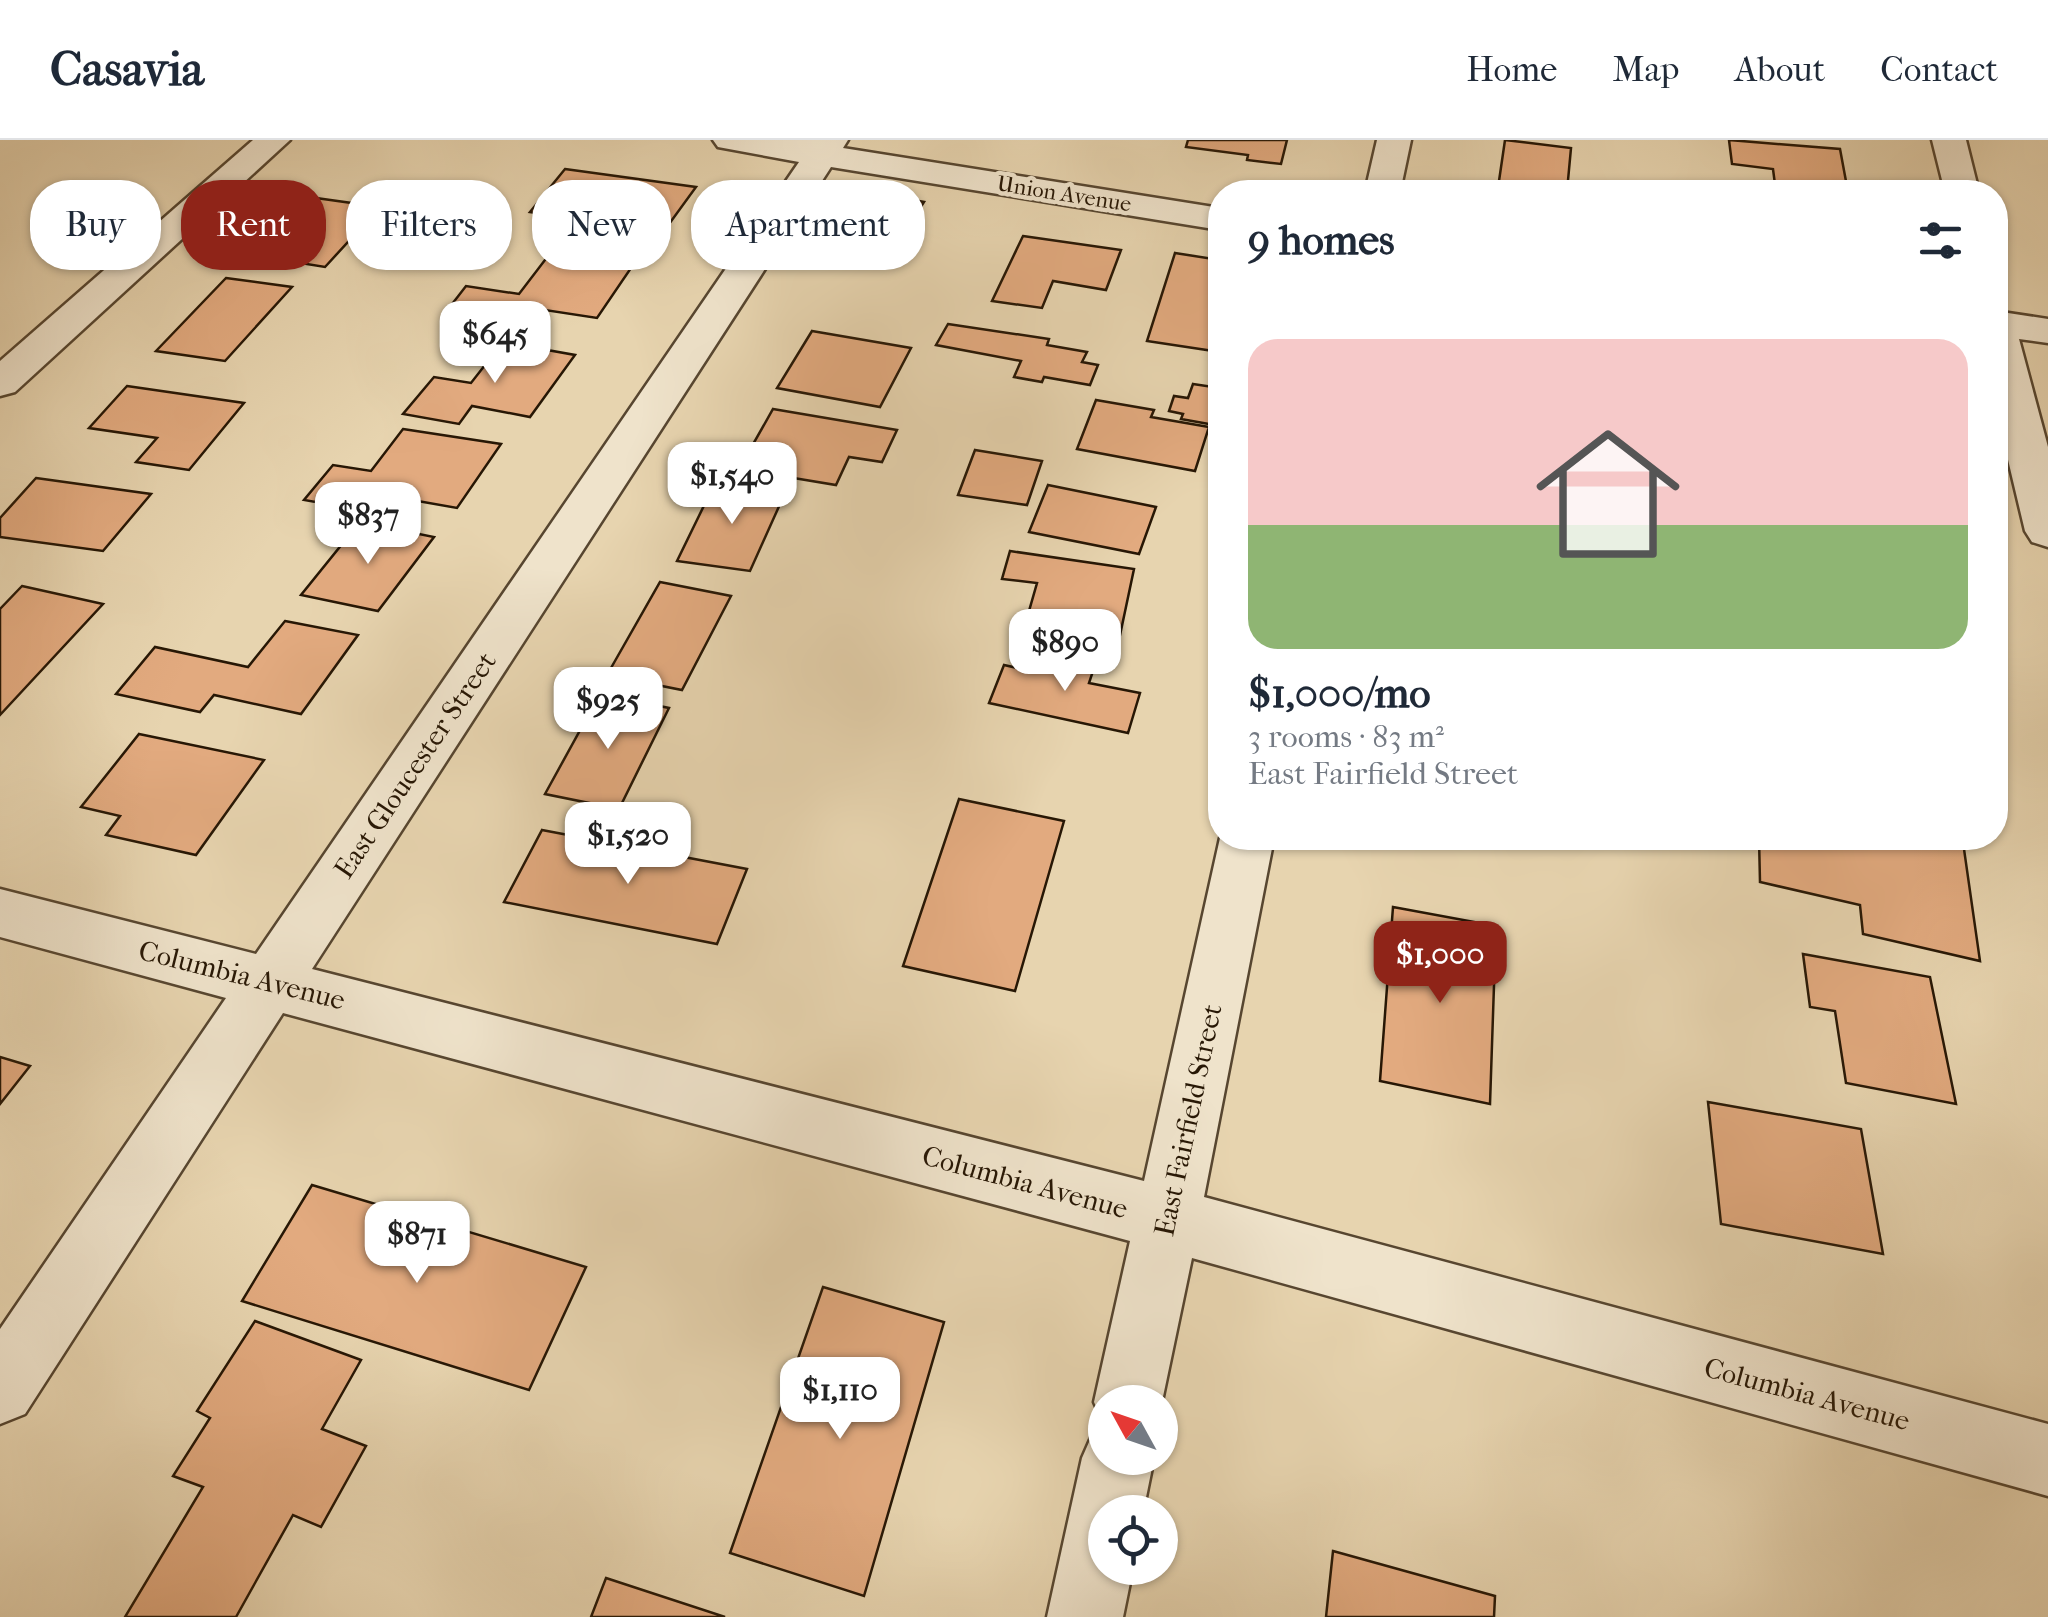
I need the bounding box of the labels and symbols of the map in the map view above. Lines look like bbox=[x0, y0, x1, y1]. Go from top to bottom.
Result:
street label: Union Avenue bbox=[995, 171, 1133, 217]
pin: $645 bbox=[436, 301, 554, 386]
pin: $1,540 bbox=[651, 442, 813, 527]
pin: $837 bbox=[309, 482, 427, 567]
pin: $890 bbox=[1006, 609, 1124, 694]
street label: East Gloucester Street bbox=[327, 646, 503, 884]
pin: $925 bbox=[549, 667, 667, 752]
pin: $1,520 bbox=[547, 802, 709, 887]
pin: $1,000 bbox=[1359, 921, 1521, 1006]
street label: Columbia Avenue bbox=[135, 933, 349, 1017]
street label: East Fairfield Street bbox=[1147, 1001, 1229, 1239]
street label: Columbia Avenue bbox=[919, 1139, 1132, 1225]
pin: $871 bbox=[358, 1201, 476, 1286]
street label: Columbia Avenue bbox=[1701, 1351, 1914, 1437]
pin: $1,110 bbox=[759, 1357, 921, 1442]
north arrow bbox=[1088, 1385, 1178, 1475]

